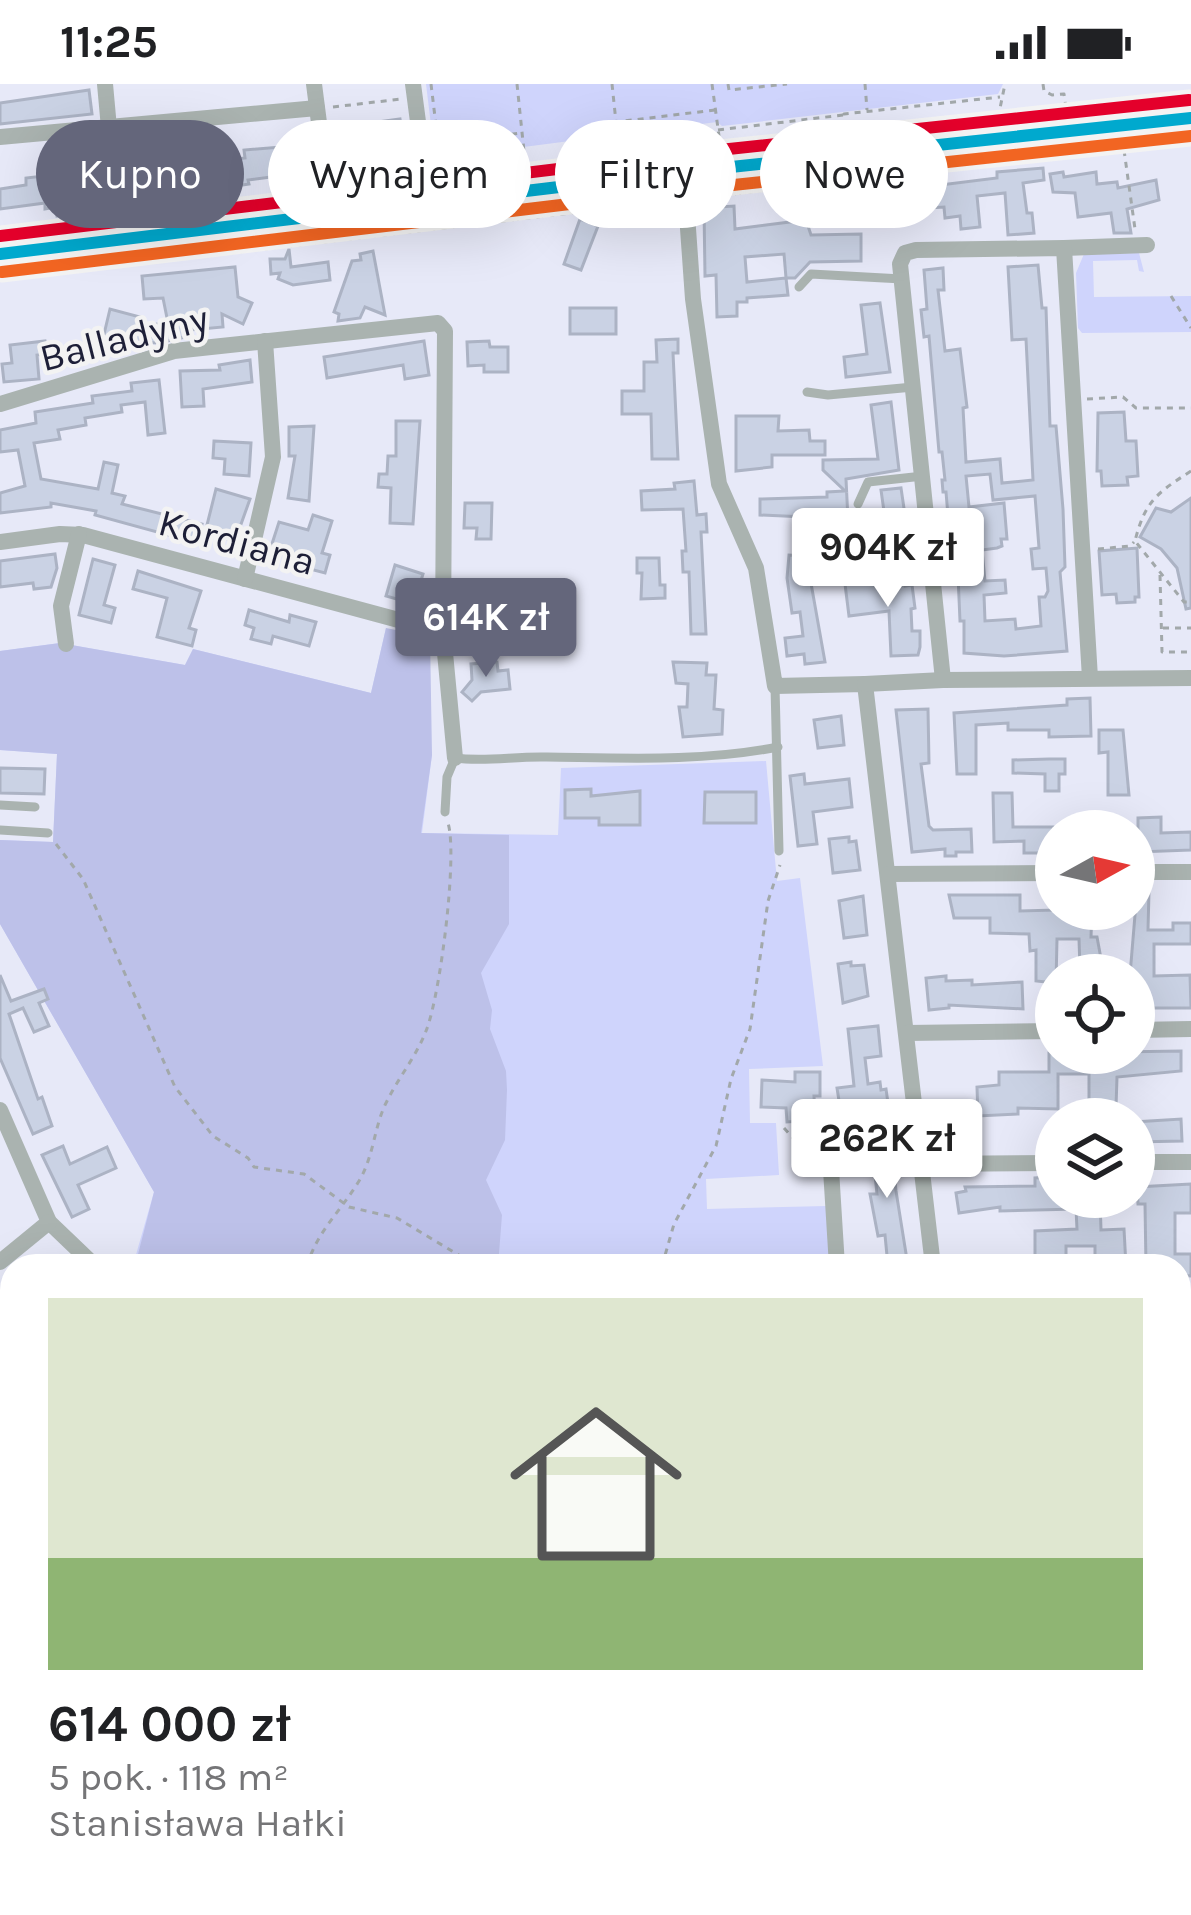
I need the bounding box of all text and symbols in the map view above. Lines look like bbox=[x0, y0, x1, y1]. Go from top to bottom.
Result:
text: 11:25 bbox=[60, 16, 158, 68]
chip: Kupno bbox=[36, 120, 244, 228]
chip: Wynajem bbox=[268, 120, 531, 228]
chip: Filtry bbox=[555, 120, 736, 228]
chip: Nowe bbox=[760, 120, 948, 228]
street label: Balladyny bbox=[35, 295, 213, 381]
street label: Kordiana bbox=[154, 499, 320, 585]
pin: 904K zł bbox=[777, 508, 999, 610]
text: 904K zł bbox=[819, 524, 957, 570]
pin: 614K zł bbox=[375, 578, 597, 680]
text: 614K zł bbox=[422, 594, 550, 640]
north arrow bbox=[1035, 810, 1155, 930]
map controls bbox=[1035, 810, 1155, 1218]
button: locate bbox=[1035, 954, 1155, 1074]
button: layers bbox=[1035, 1098, 1155, 1218]
pin: 262K zł bbox=[776, 1099, 998, 1201]
text: 262K zł bbox=[818, 1115, 956, 1161]
icon: home bbox=[488, 1376, 704, 1592]
text: 614 000 zł bbox=[48, 1694, 291, 1754]
text: 5 pok. · 118 m² bbox=[48, 1754, 289, 1800]
text: Stanisława Hałki bbox=[48, 1800, 347, 1846]

